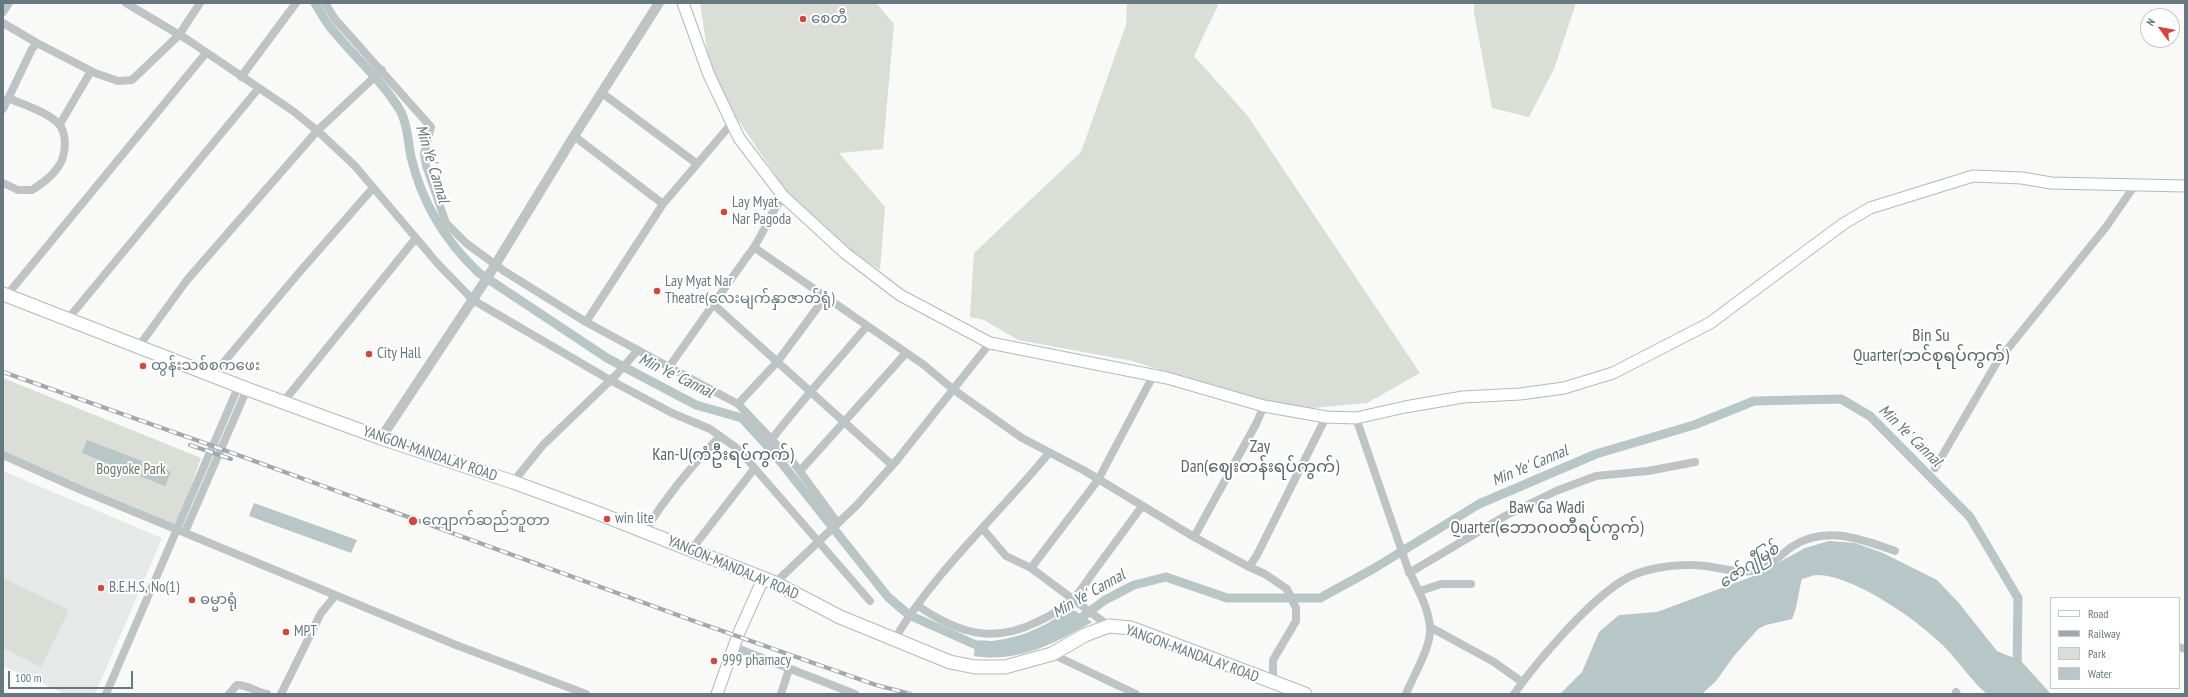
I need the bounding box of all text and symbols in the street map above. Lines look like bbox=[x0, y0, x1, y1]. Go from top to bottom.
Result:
north arrow bbox=[2140, 8, 2180, 48]
place label: စေတီ bbox=[811, 10, 847, 28]
marker: စေတီ bbox=[798, 14, 808, 24]
text: N bbox=[2143, 16, 2158, 28]
water label: Min Ye' Cannal bbox=[411, 123, 453, 205]
place label: Lay Myat Nar Pagoda bbox=[732, 194, 791, 229]
marker: Lay Myat Nar Pagoda bbox=[719, 207, 729, 217]
place label: Lay Myat Nar Theatre(လေးမျက်နှာဇာတ်ရုံ) bbox=[665, 273, 835, 308]
marker: Lay Myat Nar Theatre(လေးမျက်နှာဇာတ်ရုံ) bbox=[652, 286, 662, 296]
district label: Bin Su Quarter(ဘင်စုရပ်ကွက်) bbox=[1853, 326, 2009, 366]
place label: City Hall bbox=[377, 345, 421, 363]
marker: City Hall bbox=[364, 349, 374, 359]
water label: Min Ye' Cannal bbox=[636, 350, 716, 402]
place label: ထွန်းသစ်စကဖေး bbox=[151, 357, 260, 375]
marker: ထွန်းသစ်စကဖေး bbox=[138, 361, 148, 371]
water label: Min Ye' Cannal bbox=[1874, 401, 1946, 471]
street label: YANGON-MANDALAY ROAD bbox=[361, 423, 499, 485]
district label: Zay Dan(ဈေးတန်းရပ်ကွက်) bbox=[1181, 437, 1339, 477]
water label: Min Ye' Cannal bbox=[1489, 441, 1571, 491]
district label: Kan-U(ကံဦးရပ်ကွက်) bbox=[652, 445, 794, 465]
park label: Bogyoke Park bbox=[96, 461, 166, 479]
district label: Baw Ga Wadi Quarter(ဘောဂ၀တီရပ်ကွက်) bbox=[1450, 498, 1644, 538]
place label: win lite bbox=[615, 510, 654, 528]
place label: ကျောက်ဆည်ဘူတာ bbox=[422, 512, 550, 530]
marker: win lite bbox=[602, 514, 612, 524]
marker: ကျောက်ဆည်ဘူတာ bbox=[407, 515, 419, 527]
street label: YANGON-MANDALAY ROAD bbox=[665, 532, 801, 604]
water label: ဇော်ဂျီမြစ် bbox=[1715, 539, 1783, 593]
water label: Min Ye' Cannal bbox=[1049, 566, 1129, 622]
place label: B.E.H.S, No(1) bbox=[109, 579, 179, 597]
marker: B.E.H.S, No(1) bbox=[96, 583, 106, 593]
place label: ဓမ္မာရုံ bbox=[200, 591, 237, 609]
marker: ဓမ္မာရုံ bbox=[187, 595, 197, 605]
legend bbox=[2050, 597, 2180, 689]
text: Road bbox=[2088, 606, 2108, 621]
street label: YANGON-MANDALAY ROAD bbox=[1123, 621, 1261, 687]
place label: MPT bbox=[294, 623, 317, 641]
text: Railway bbox=[2088, 626, 2120, 641]
marker: MPT bbox=[281, 627, 291, 637]
text: Park bbox=[2088, 646, 2106, 661]
place label: 999 phamacy bbox=[722, 652, 791, 670]
marker: 999 phamacy bbox=[709, 656, 719, 666]
scale bar bbox=[10, 663, 135, 689]
text: Water bbox=[2088, 666, 2112, 681]
text: 100 m bbox=[15, 670, 42, 685]

